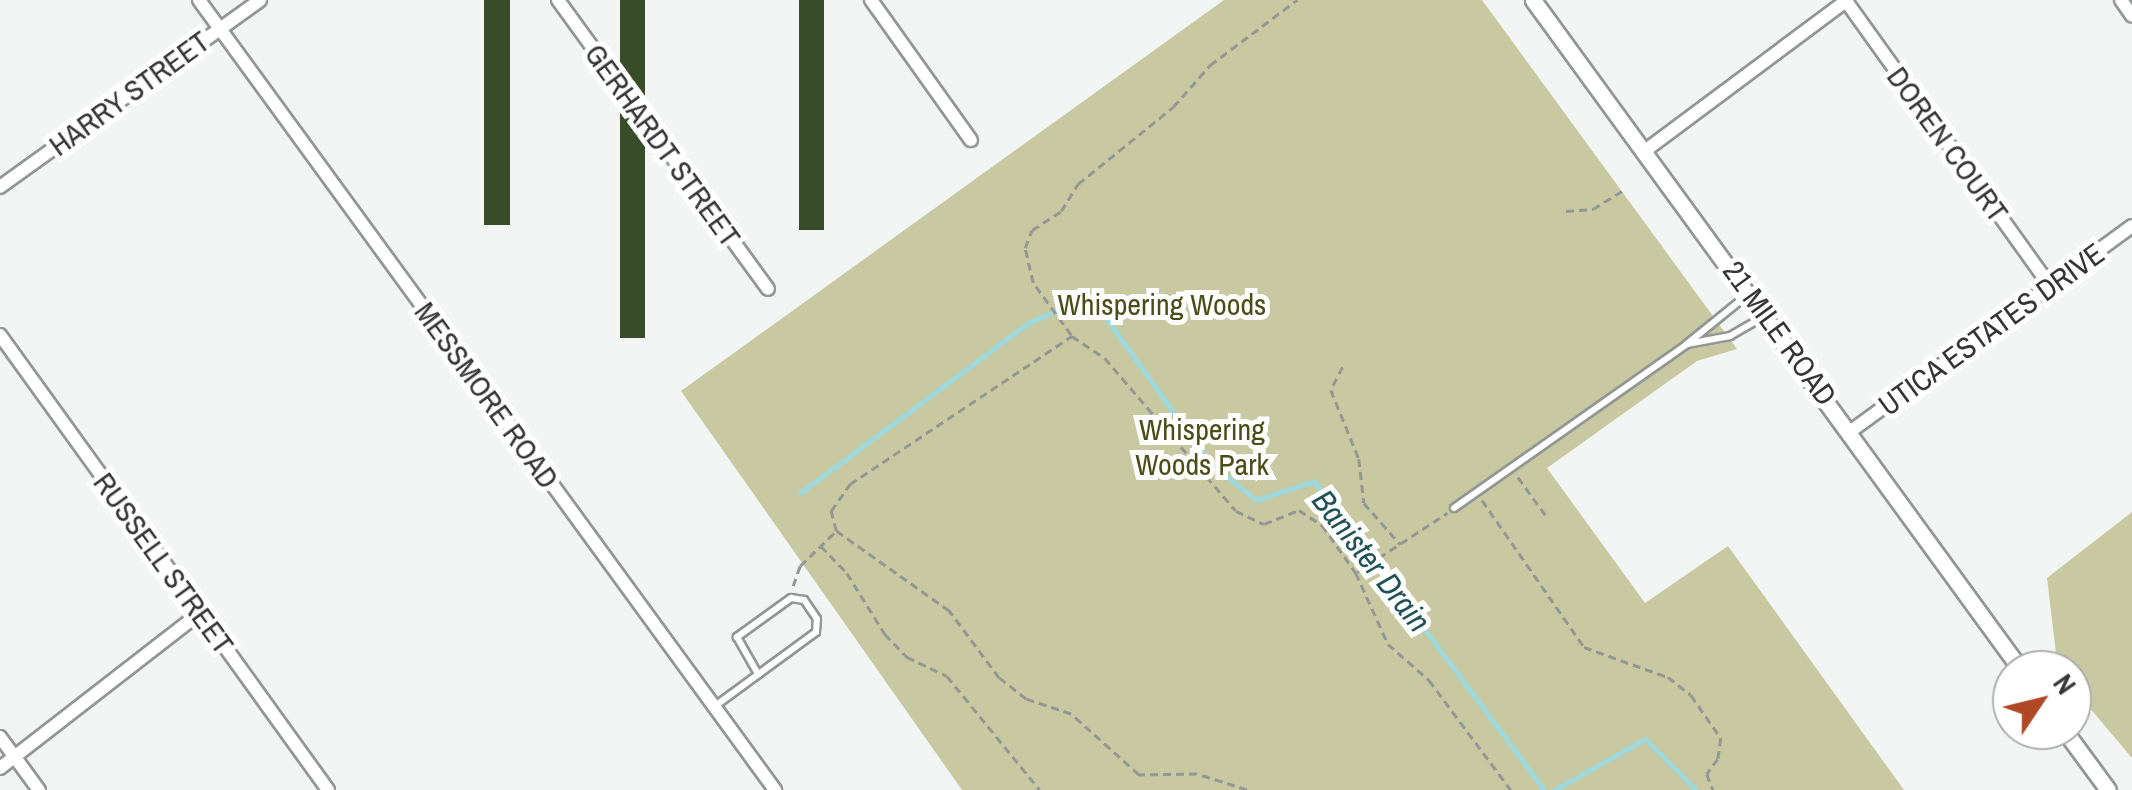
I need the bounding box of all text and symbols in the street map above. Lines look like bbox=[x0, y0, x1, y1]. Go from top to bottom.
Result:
street label: HARRY STREET bbox=[42, 23, 216, 163]
street label: GERHARDT STREET bbox=[577, 37, 749, 253]
street label: DOREN COURT bbox=[1880, 60, 2016, 228]
street label: UTICA ESTATES DRIVE bbox=[1871, 235, 2111, 423]
street label: 21 MILE ROAD bbox=[1716, 254, 1844, 412]
park label: Whispering Woods bbox=[1058, 286, 1266, 322]
street label: MESSMORE ROAD bbox=[407, 295, 567, 495]
park label: Whispering Woods Park bbox=[1135, 411, 1269, 482]
street label: RUSSELL STREET bbox=[86, 465, 242, 661]
water label: Banister Drain bbox=[1304, 483, 1438, 639]
north arrow bbox=[1992, 650, 2092, 750]
text: N bbox=[2045, 666, 2085, 702]

